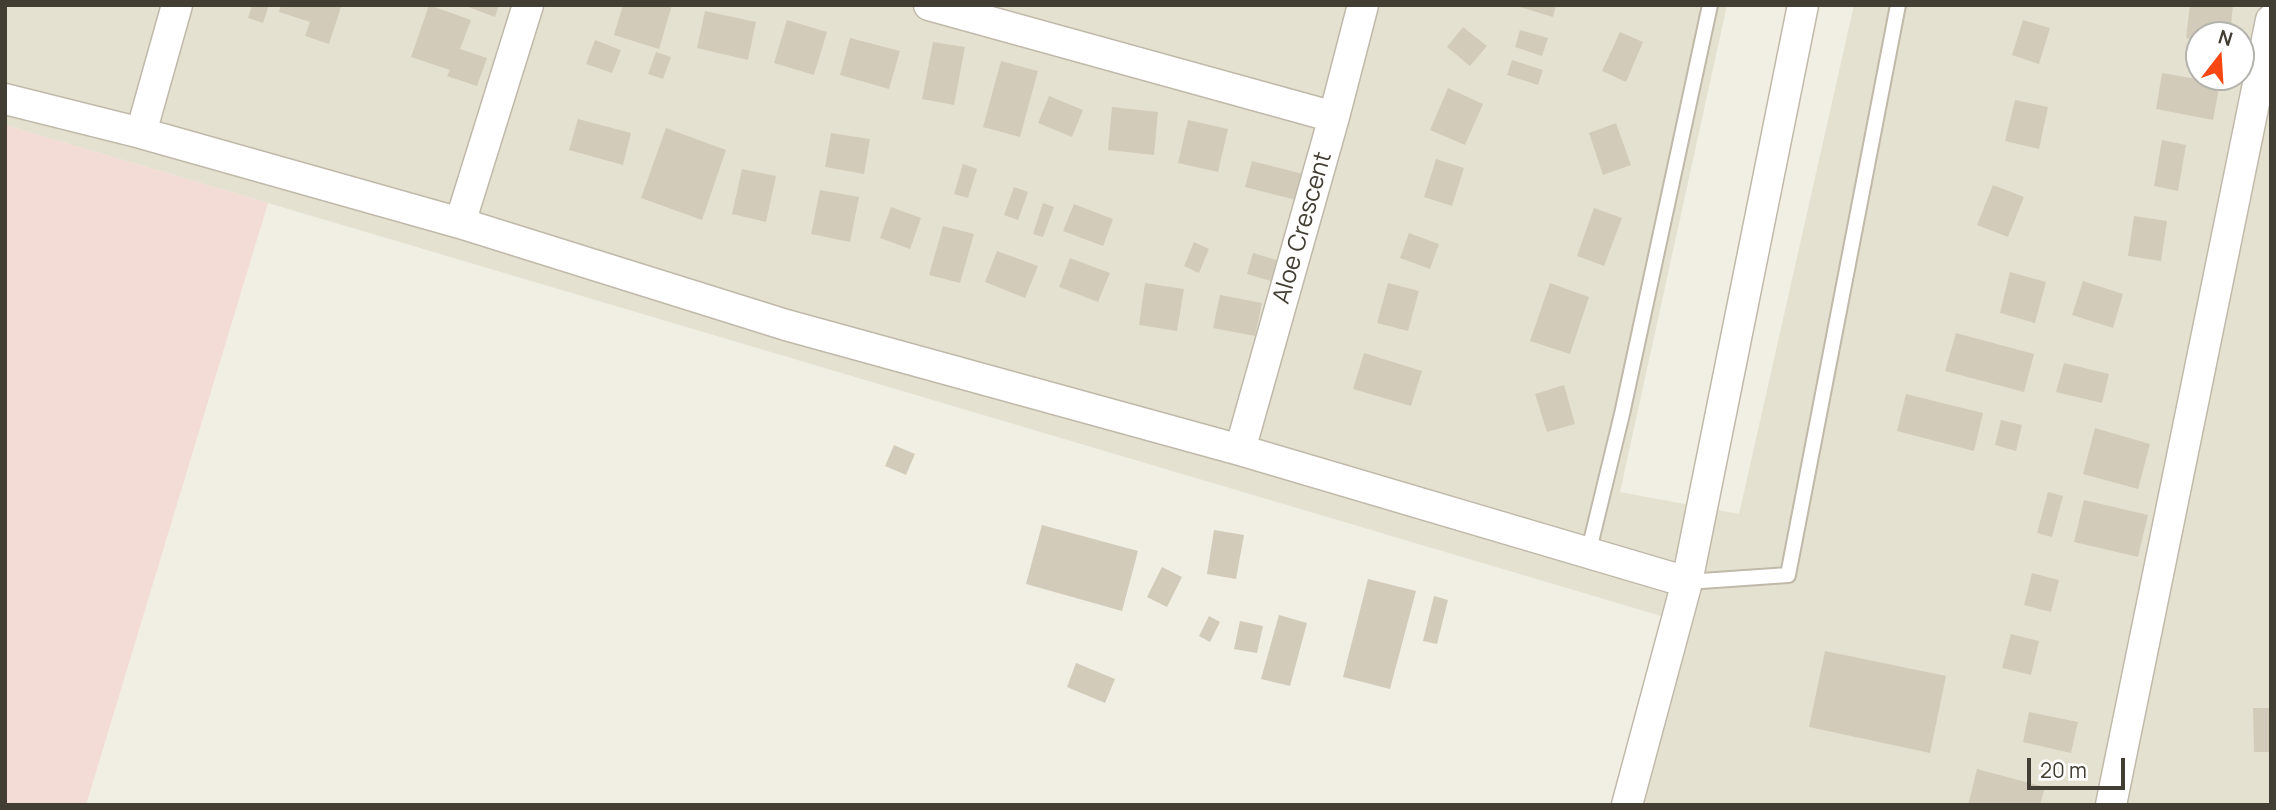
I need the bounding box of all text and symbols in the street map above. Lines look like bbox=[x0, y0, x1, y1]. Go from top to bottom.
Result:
north arrow bbox=[2185, 21, 2255, 91]
text: N bbox=[2215, 23, 2236, 52]
street label: Aloe Crescent bbox=[1268, 149, 1338, 307]
scale bar bbox=[2031, 744, 2129, 788]
text: 20 m bbox=[2040, 756, 2087, 784]

